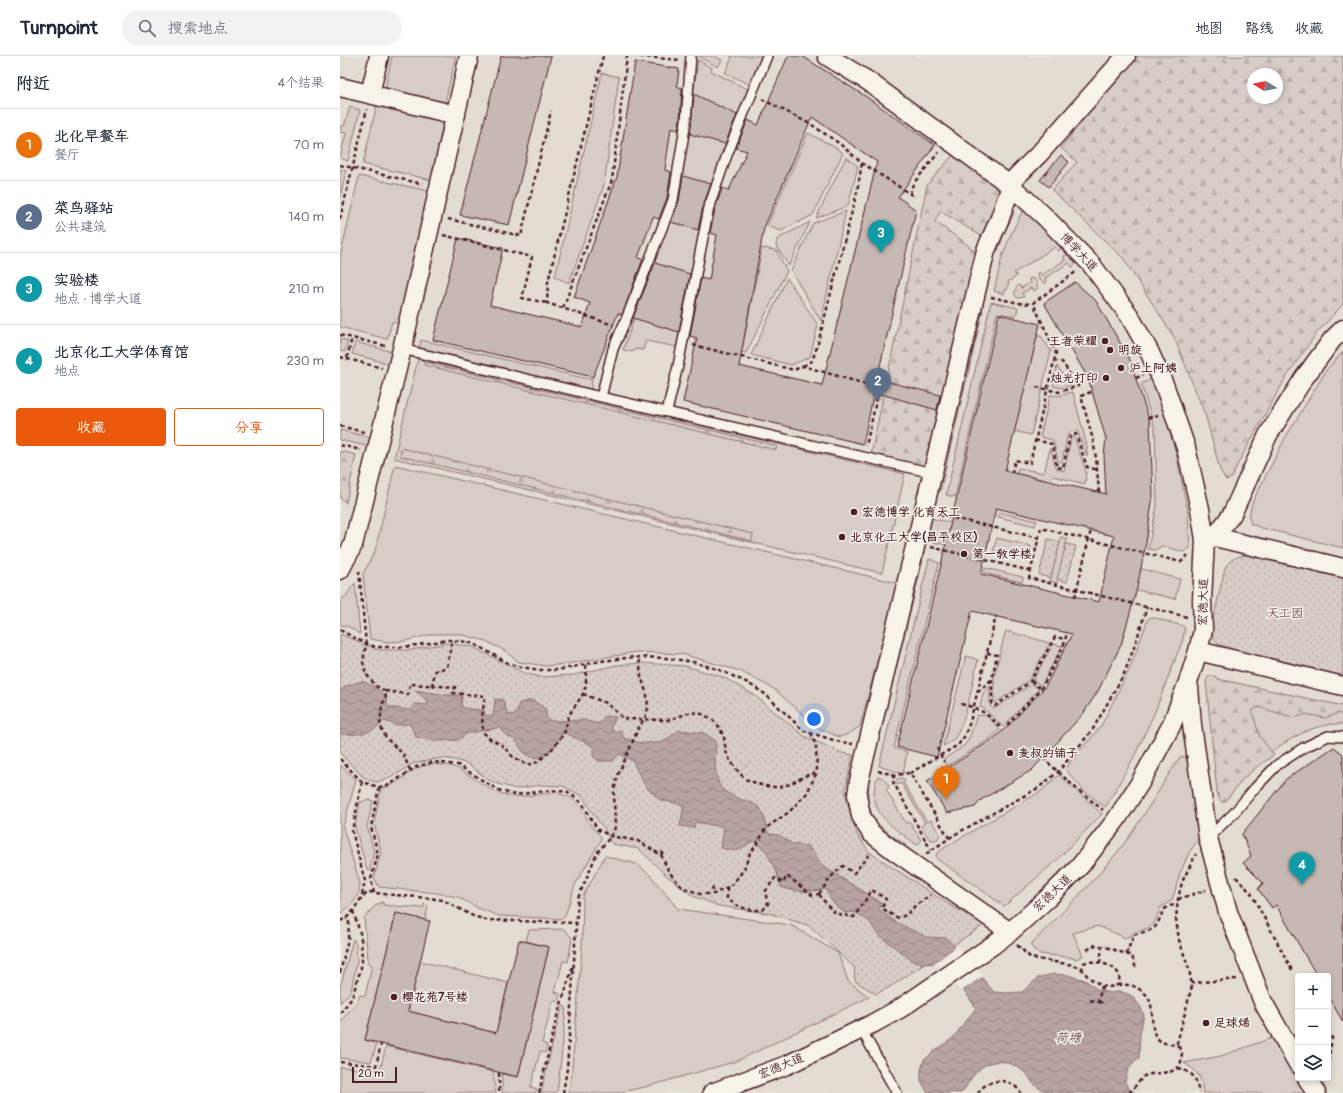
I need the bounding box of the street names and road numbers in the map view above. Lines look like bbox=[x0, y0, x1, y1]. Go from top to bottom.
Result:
street label: 博学大道 bbox=[1057, 230, 1100, 275]
street label: 宏德大道 bbox=[1196, 578, 1211, 626]
street label: 宏德大道 bbox=[1030, 871, 1075, 915]
street label: 宏德大道 bbox=[756, 1050, 806, 1083]

